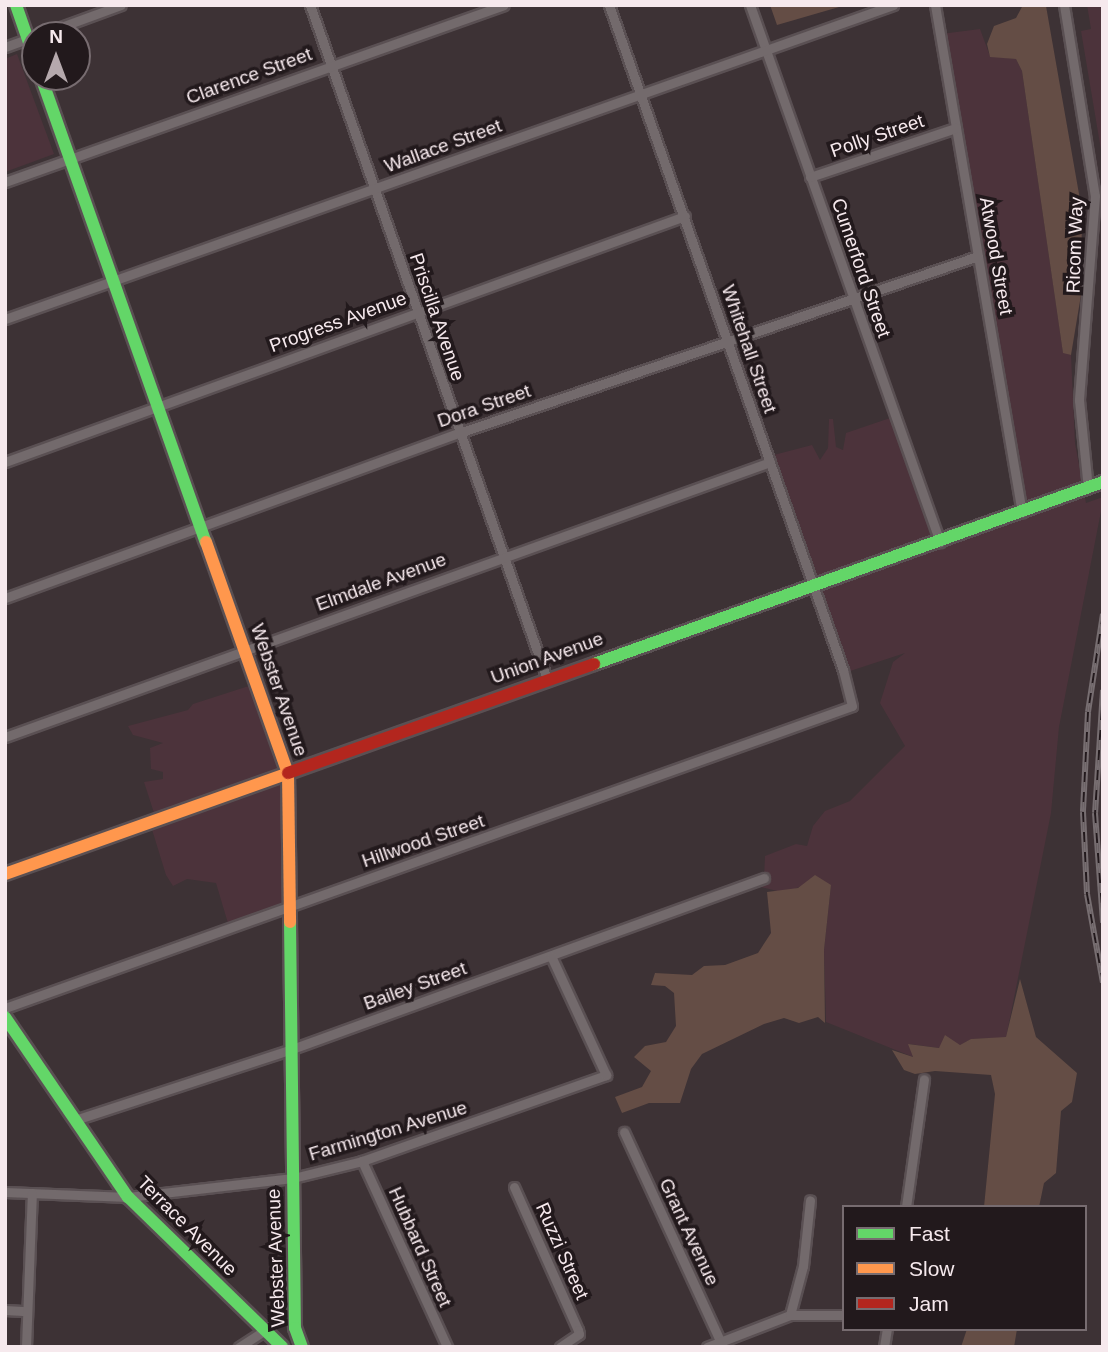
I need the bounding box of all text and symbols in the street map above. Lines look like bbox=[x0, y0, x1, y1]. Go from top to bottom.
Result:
north arrow bbox=[21, 21, 91, 91]
text: N bbox=[49, 26, 63, 47]
street label: Clarence Street bbox=[183, 43, 315, 109]
street label: Polly Street bbox=[827, 109, 927, 163]
street label: Wallace Street bbox=[381, 114, 505, 178]
street label: Cumerford Street bbox=[827, 195, 895, 341]
street label: Atwood Street bbox=[974, 195, 1018, 317]
street label: Ricom Way bbox=[1062, 196, 1088, 294]
street label: Priscilla Avenue bbox=[404, 250, 470, 384]
street label: Whitehall Street bbox=[716, 282, 782, 416]
street label: Progress Avenue bbox=[266, 286, 410, 358]
street label: Dora Street bbox=[434, 379, 534, 433]
street label: Elmdale Avenue bbox=[312, 548, 450, 616]
street label: Webster Avenue bbox=[245, 620, 313, 760]
street label: Union Avenue bbox=[487, 627, 607, 689]
street label: Hillwood Street bbox=[359, 809, 487, 873]
street label: Bailey Street bbox=[360, 957, 470, 1015]
street label: Farmington Avenue bbox=[306, 1096, 470, 1166]
street label: Terrace Avenue bbox=[132, 1171, 242, 1281]
street label: Grant Avenue bbox=[654, 1174, 724, 1290]
street label: Hubbard Street bbox=[383, 1184, 457, 1310]
street label: Webster Avenue bbox=[262, 1188, 290, 1328]
street label: Ruzzi Street bbox=[531, 1199, 593, 1303]
legend bbox=[842, 1205, 1087, 1331]
text: Fast bbox=[909, 1222, 950, 1245]
text: Slow bbox=[909, 1257, 955, 1280]
text: Jam bbox=[909, 1292, 949, 1315]

